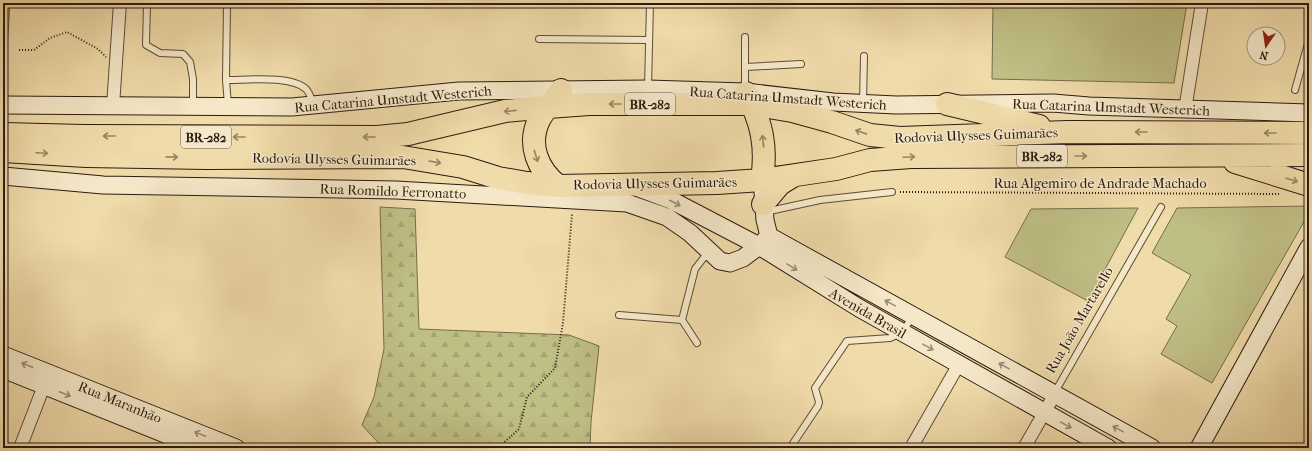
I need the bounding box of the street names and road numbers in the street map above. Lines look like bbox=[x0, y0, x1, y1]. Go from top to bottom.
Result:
street label: Rua Catarina Umstadt Westerich bbox=[294, 82, 493, 117]
street label: Rua Catarina Umstadt Westerich bbox=[689, 83, 887, 114]
road number: BR-282 bbox=[625, 93, 675, 115]
street label: Rua Catarina Umstadt Westerich bbox=[1012, 96, 1210, 119]
street label: Rodovia Ulysses Guimarães bbox=[894, 124, 1058, 147]
road number: BR-282 bbox=[181, 126, 231, 148]
road number: BR-282 bbox=[1017, 145, 1067, 167]
street label: Rodovia Ulysses Guimarães bbox=[252, 150, 416, 169]
street label: Rodovia Ulysses Guimarães bbox=[573, 174, 737, 193]
street label: Rua Algemiro de Andrade Machado bbox=[993, 175, 1207, 192]
street label: Rua Romildo Ferronatto bbox=[319, 180, 466, 203]
street label: Rua João Martarello bbox=[1042, 264, 1117, 377]
street label: Avenida Brasil bbox=[825, 284, 910, 342]
street label: Rua Maranhão bbox=[76, 378, 164, 427]

